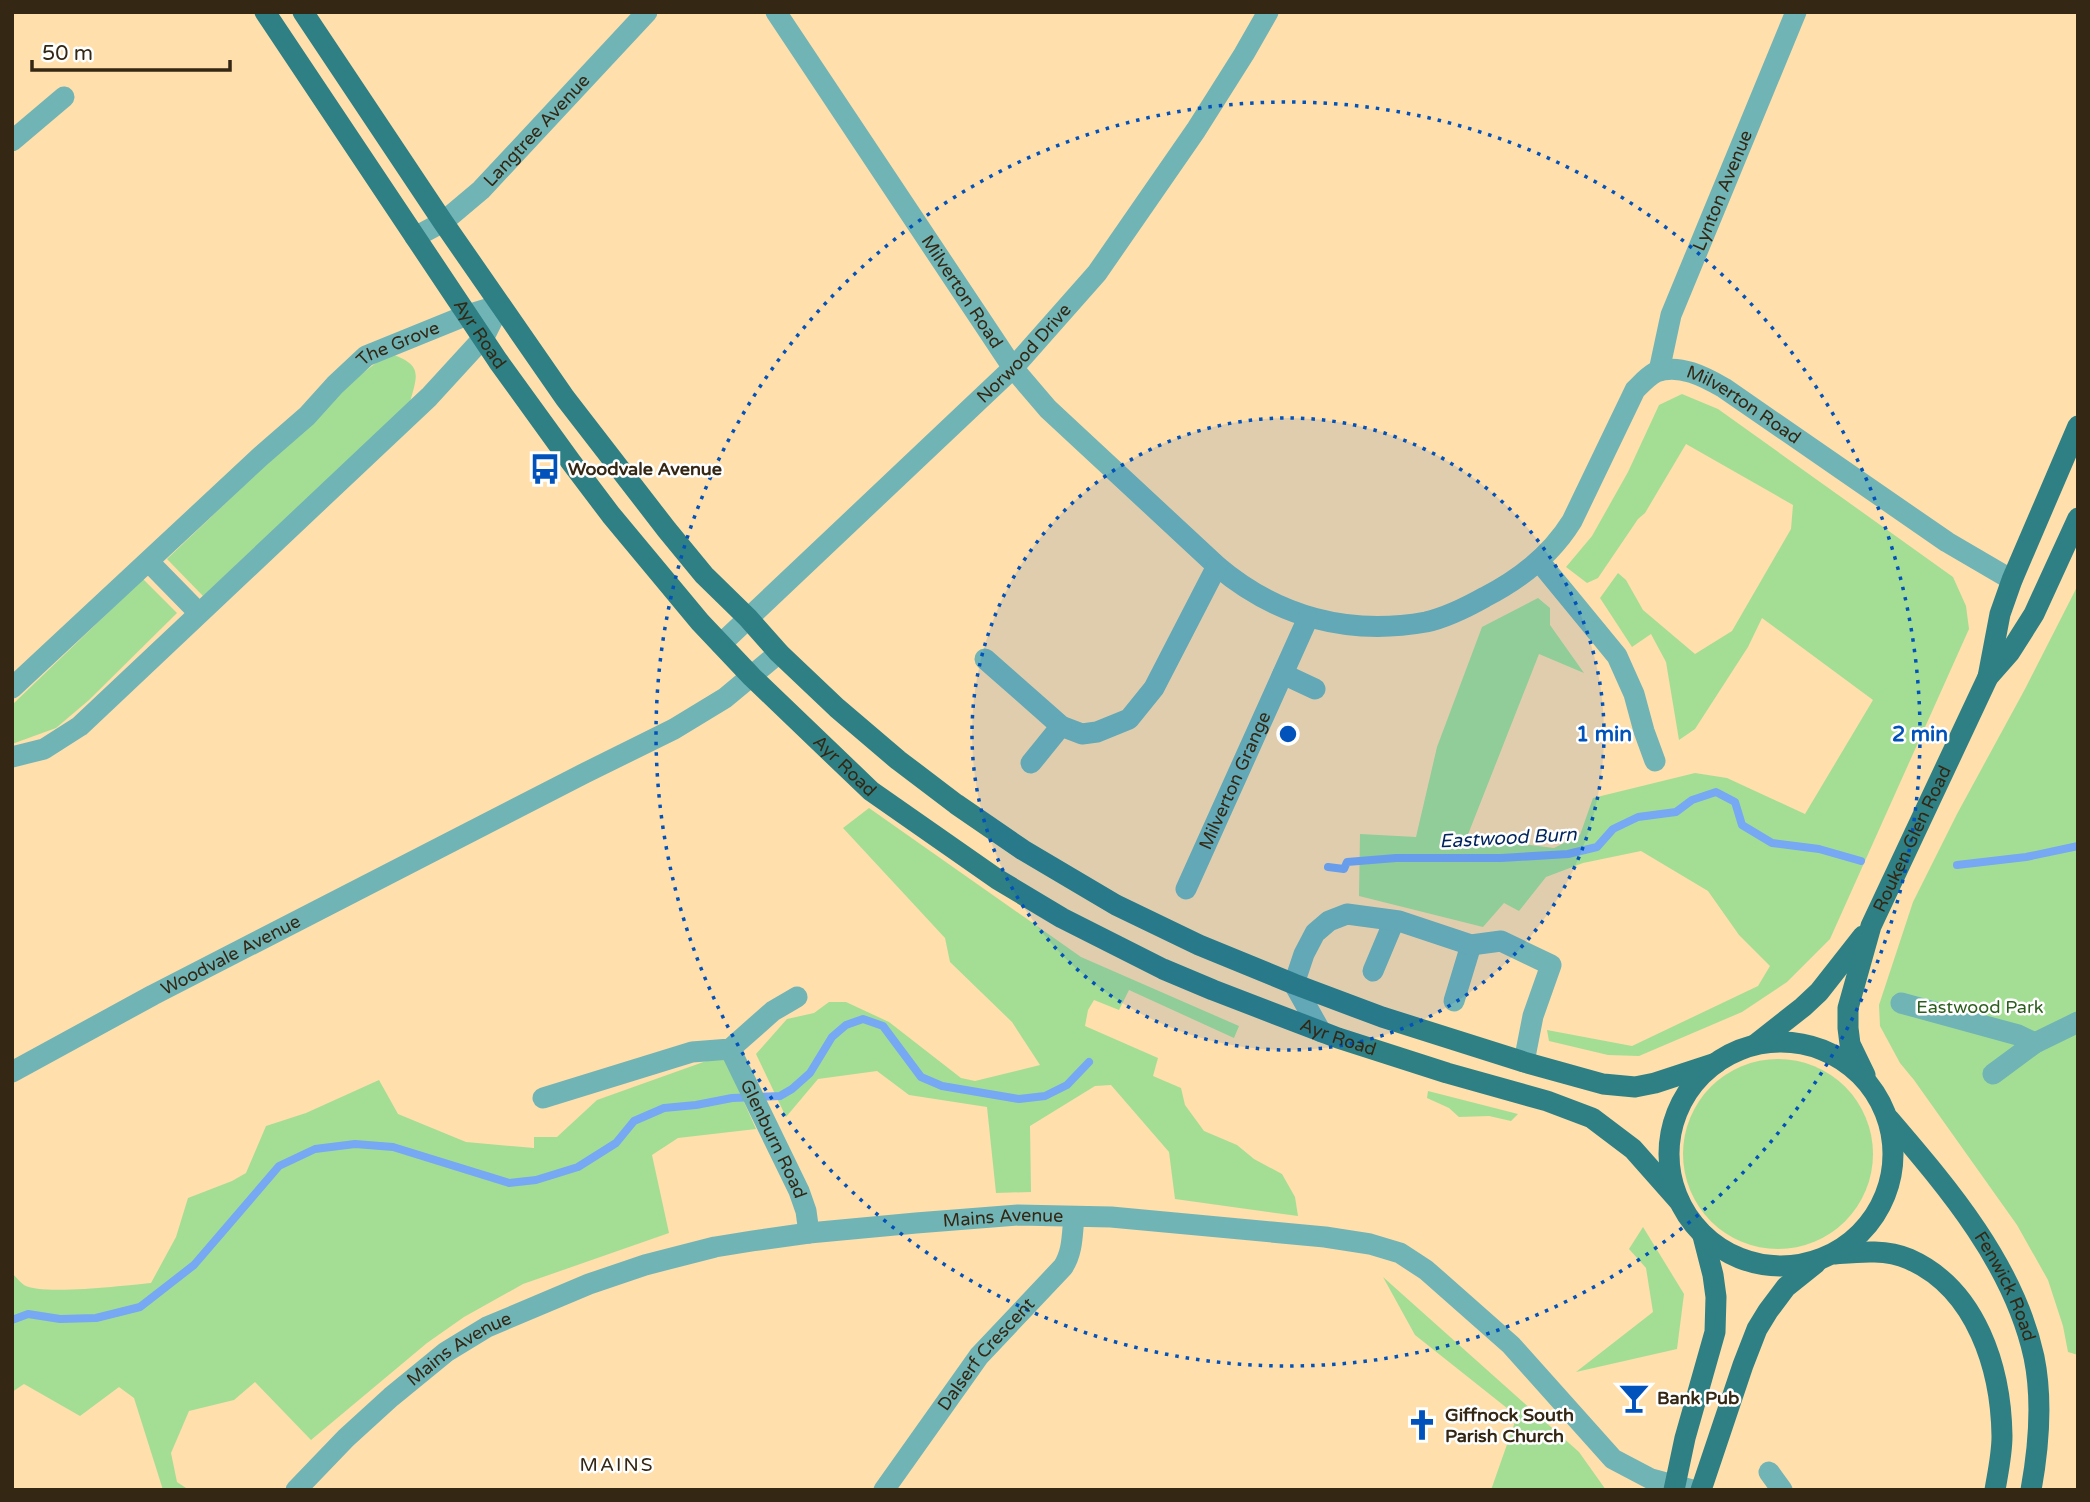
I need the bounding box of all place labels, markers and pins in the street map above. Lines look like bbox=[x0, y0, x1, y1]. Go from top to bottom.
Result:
bus stop icon: Woodvale Avenue bbox=[528, 452, 562, 486]
place label: Woodvale Avenue bbox=[568, 458, 722, 480]
centre of rings bbox=[1276, 722, 1300, 746]
bar icon: Bank Pub bbox=[1617, 1381, 1651, 1415]
place label: Bank Pub bbox=[1657, 1387, 1739, 1409]
place label: Giffnock South Parish Church bbox=[1445, 1404, 1574, 1447]
church icon: Giffnock South Parish Church bbox=[1405, 1408, 1439, 1442]

